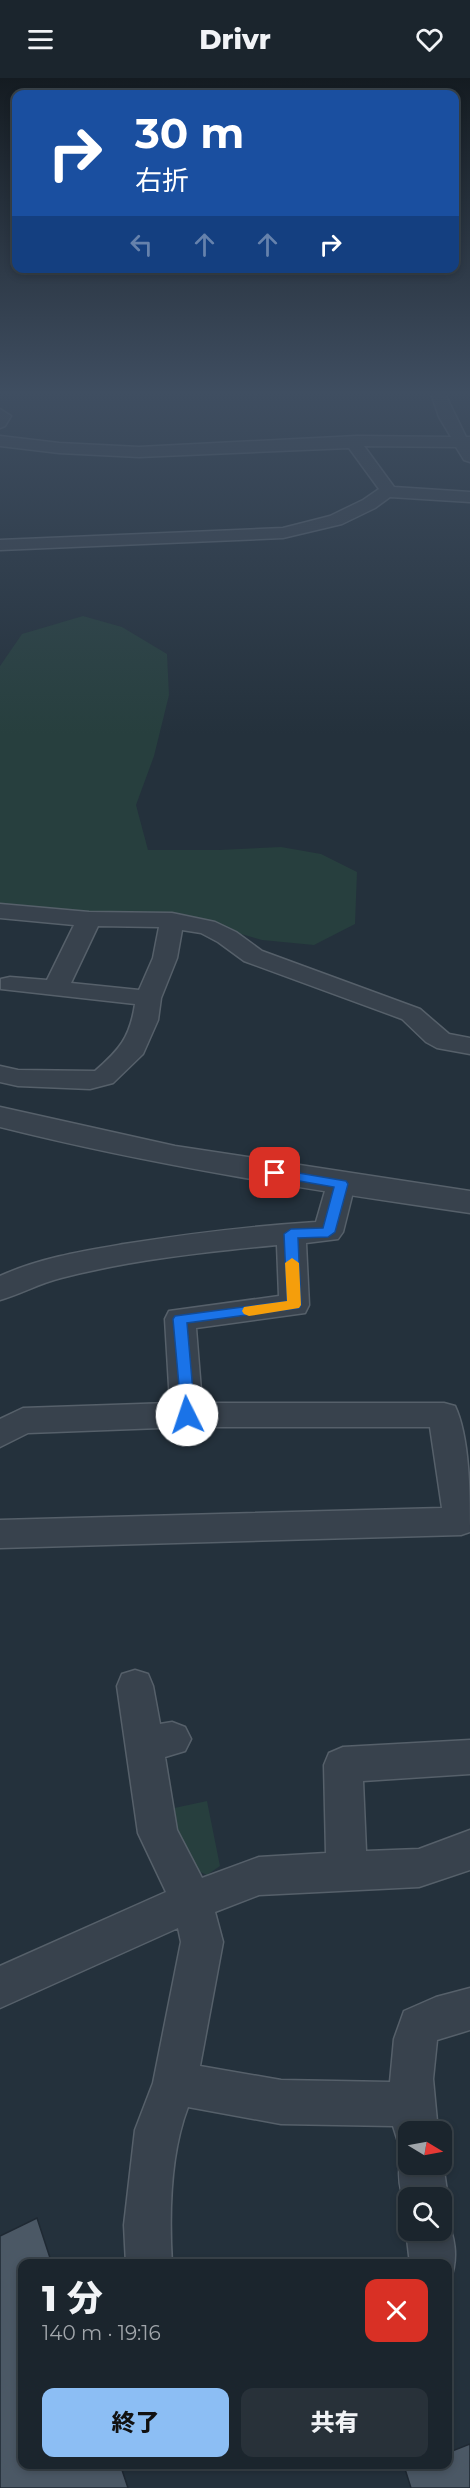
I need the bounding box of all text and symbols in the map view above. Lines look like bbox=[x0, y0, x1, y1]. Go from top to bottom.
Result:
icon: menu bbox=[24, 23, 57, 56]
text: Drivr bbox=[199, 23, 271, 56]
icon: heart bbox=[413, 23, 446, 56]
text: 30 m bbox=[135, 107, 244, 159]
icon: right bbox=[36, 114, 114, 192]
text: 右折 bbox=[135, 164, 189, 197]
icon: left bbox=[125, 228, 158, 261]
icon: ahead bbox=[188, 228, 221, 261]
icon: ahead bbox=[251, 228, 284, 261]
icon: right bbox=[314, 228, 347, 261]
pin bbox=[249, 1147, 300, 1198]
icon: arrive bbox=[258, 1156, 291, 1189]
position arrow bbox=[155, 1383, 219, 1447]
north arrow bbox=[398, 2121, 452, 2175]
map controls bbox=[398, 2121, 452, 2241]
button: search bbox=[398, 2187, 452, 2241]
text: 1 分 bbox=[42, 2276, 103, 2320]
button: close bbox=[365, 2279, 428, 2342]
text: 140 m · 19:16 bbox=[42, 2321, 161, 2345]
button: 終了 bbox=[42, 2388, 229, 2457]
button: 共有 bbox=[241, 2388, 428, 2457]

